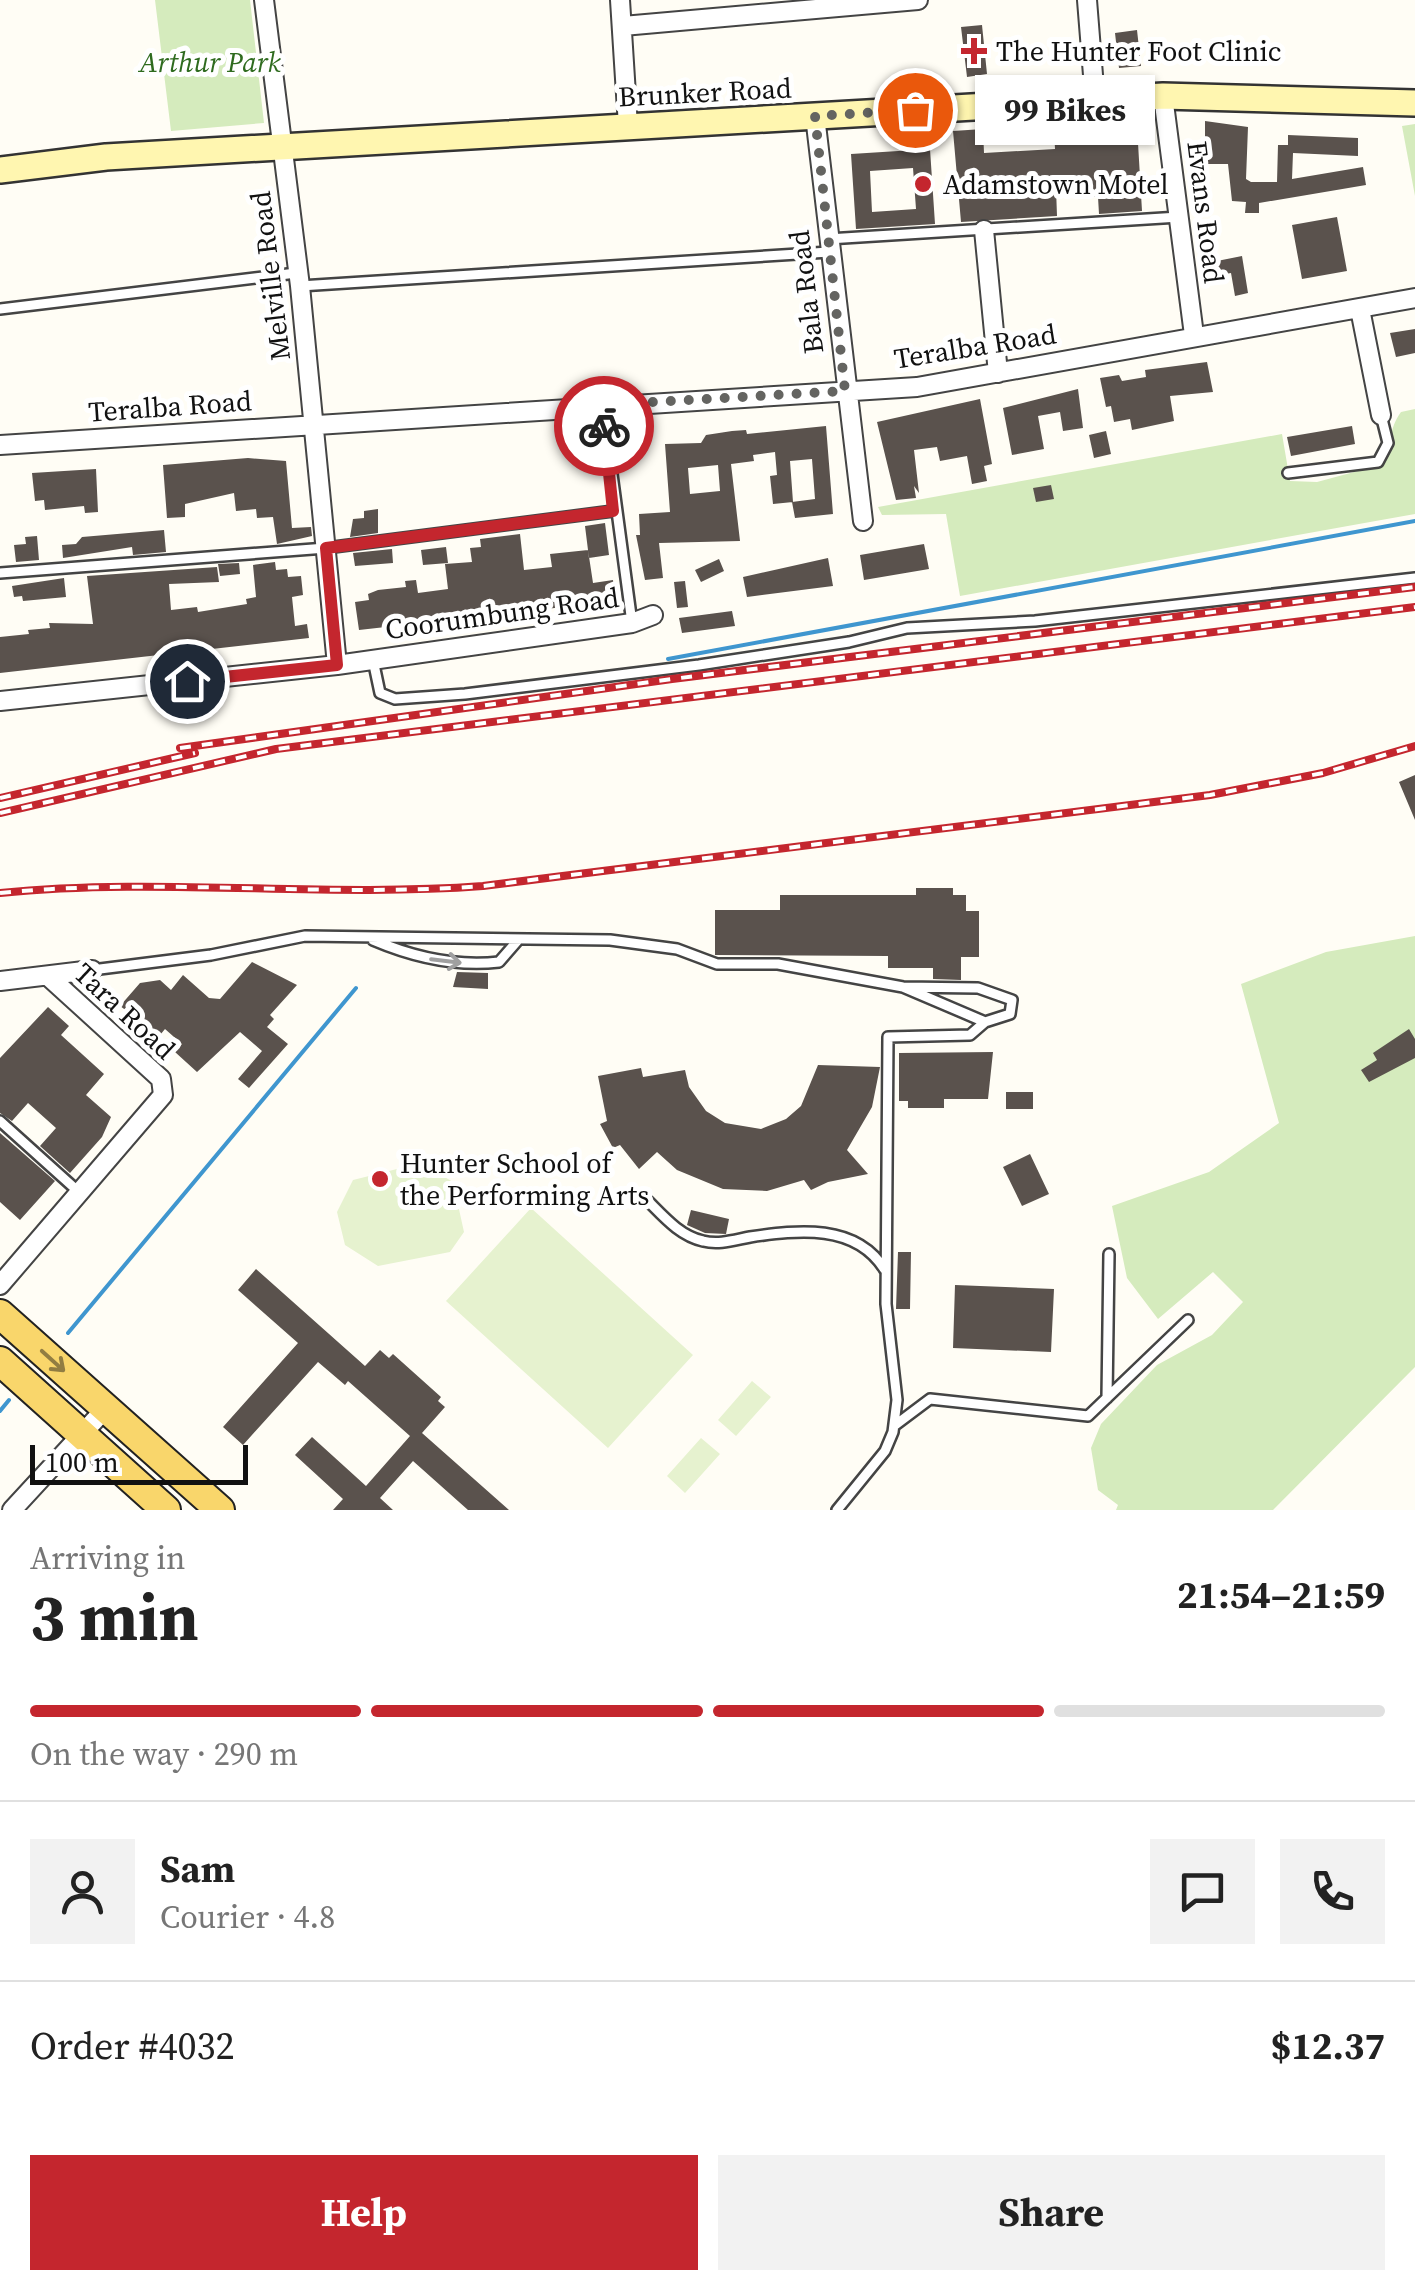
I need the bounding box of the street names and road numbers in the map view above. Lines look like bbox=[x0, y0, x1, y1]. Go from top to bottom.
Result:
street label: Brunker Road bbox=[617, 68, 793, 116]
street label: Evans Road bbox=[1178, 139, 1234, 285]
street label: Melville Road bbox=[241, 189, 299, 363]
street label: Bala Road bbox=[780, 228, 832, 356]
street label: Teralba Road bbox=[891, 314, 1059, 378]
street label: Teralba Road bbox=[87, 381, 253, 431]
street label: Coorumbung Road bbox=[383, 578, 621, 648]
street label: Tara Road bbox=[66, 954, 184, 1068]

